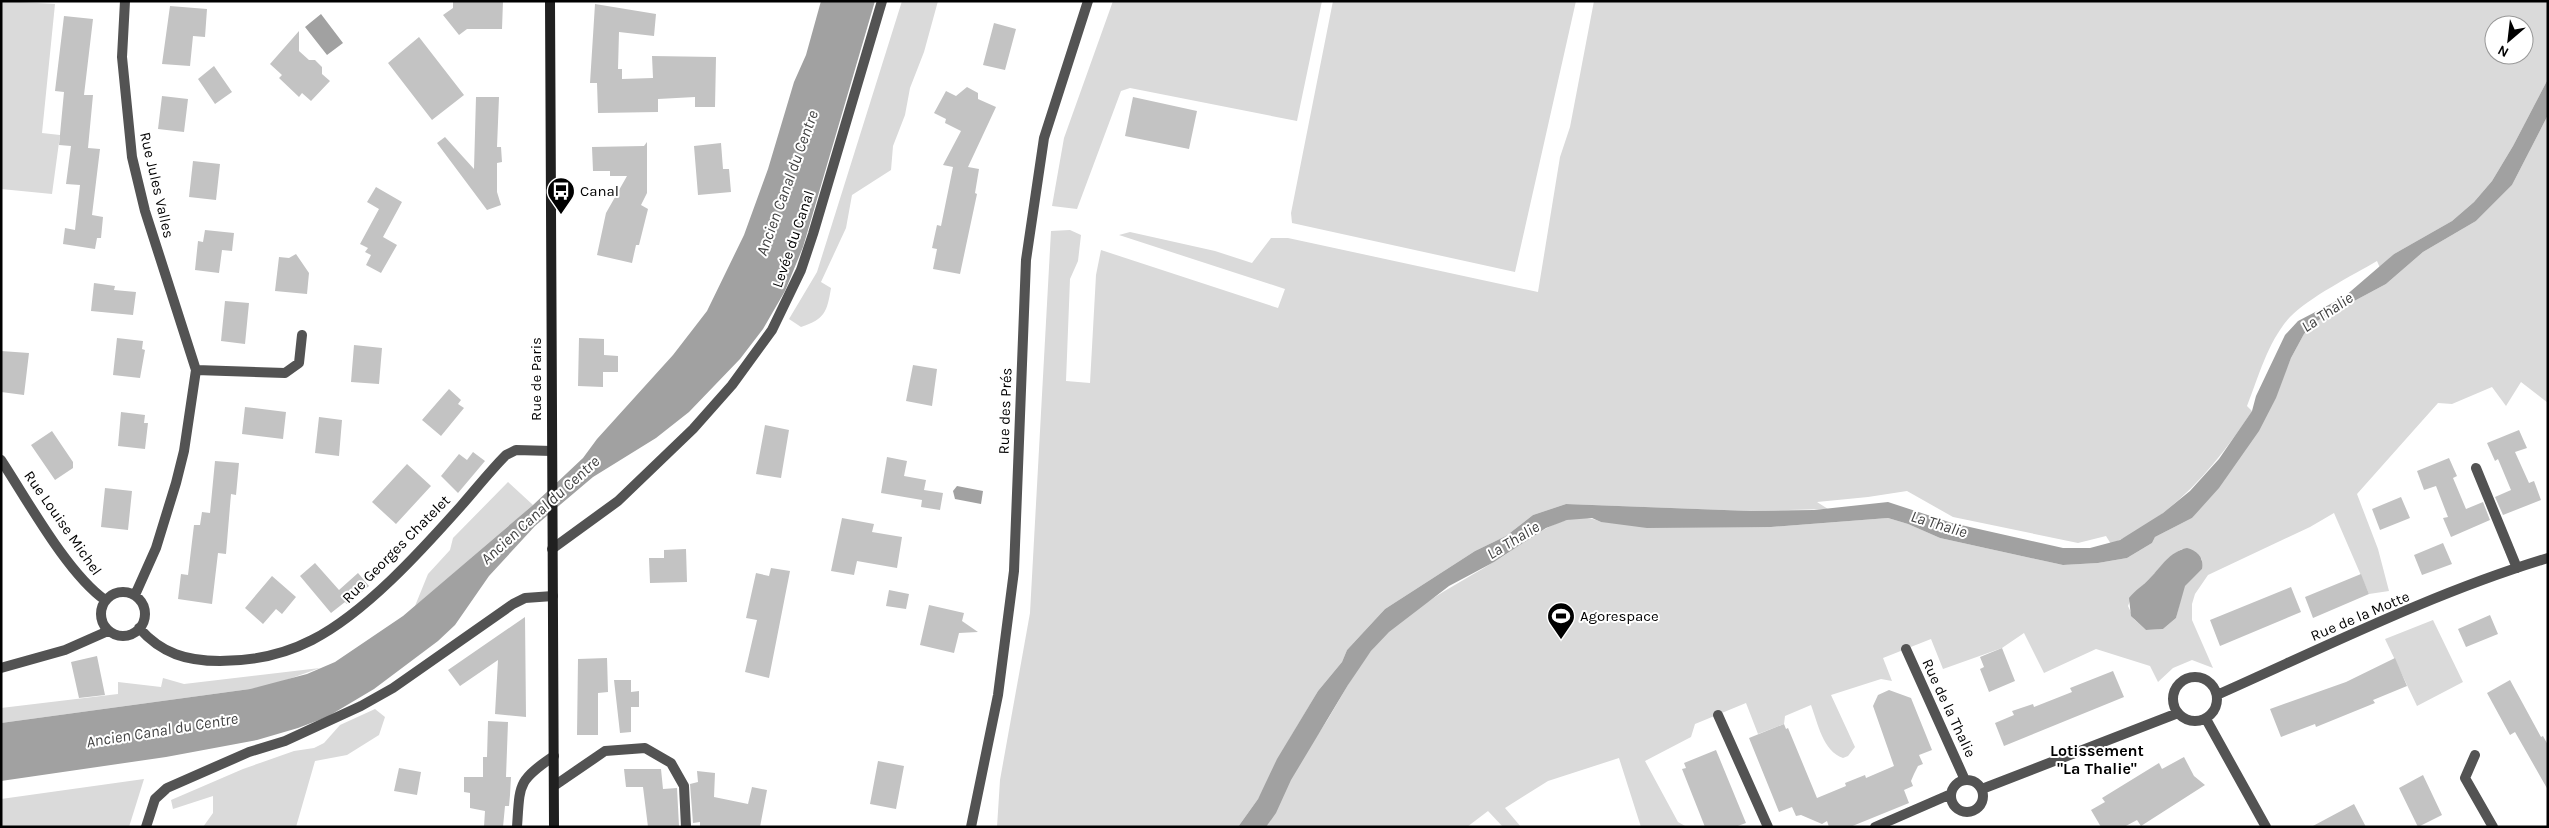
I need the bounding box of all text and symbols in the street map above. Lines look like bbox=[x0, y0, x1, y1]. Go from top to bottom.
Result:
north arrow bbox=[2484, 15, 2534, 65]
text: N bbox=[2495, 41, 2512, 61]
water label: Ancien Canal du Centre bbox=[752, 107, 822, 258]
street label: Rue Jules Valles bbox=[136, 130, 178, 240]
bus stop icon: Canal bbox=[546, 176, 576, 215]
place label: Canal bbox=[580, 182, 619, 200]
street label: Levée du Canal bbox=[768, 188, 818, 290]
water label: La Thalie bbox=[2298, 288, 2357, 336]
street label: Rue de Paris bbox=[527, 337, 545, 421]
street label: Rue des Prés bbox=[994, 367, 1016, 455]
water label: Ancien Canal du Centre bbox=[477, 451, 604, 568]
street label: Rue Louise Michel bbox=[20, 467, 106, 579]
street label: Rue Georges Chatelet bbox=[338, 491, 454, 607]
water label: La Thalie bbox=[1909, 506, 1970, 542]
water label: La Thalie bbox=[1483, 517, 1543, 563]
street label: Rue de la Motte bbox=[2308, 587, 2412, 645]
sports icon: Agorespace bbox=[1546, 601, 1576, 640]
place label: Agorespace bbox=[1580, 607, 1659, 625]
street label: Rue de la Thalie bbox=[1918, 656, 1980, 760]
water label: Ancien Canal du Centre bbox=[85, 709, 240, 751]
district label: Lotissement "La Thalie" bbox=[2050, 741, 2144, 778]

